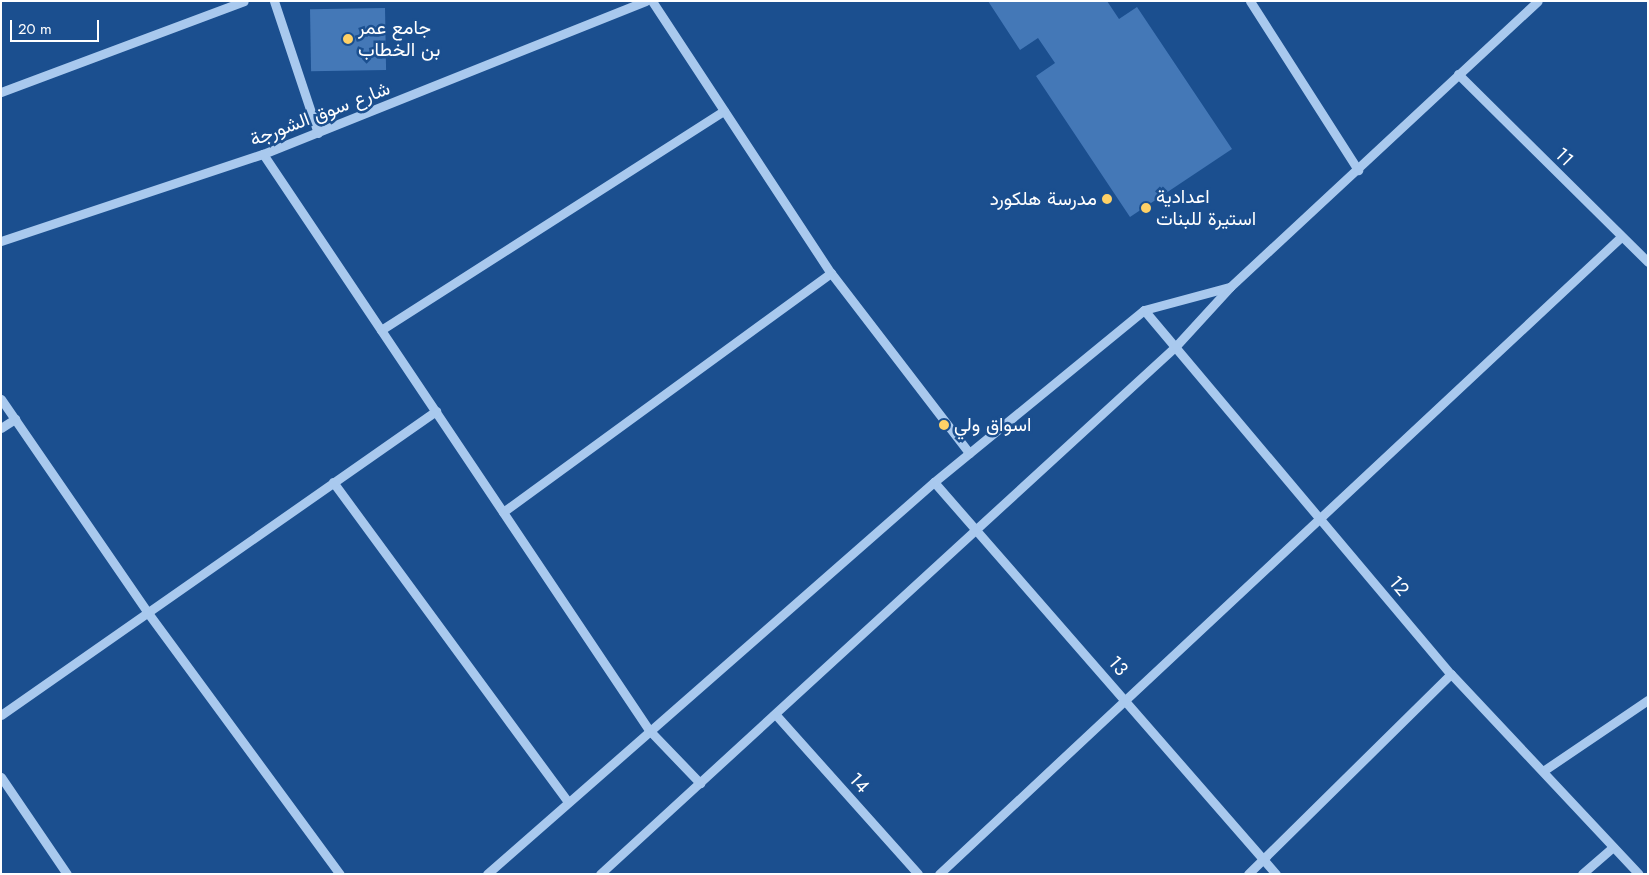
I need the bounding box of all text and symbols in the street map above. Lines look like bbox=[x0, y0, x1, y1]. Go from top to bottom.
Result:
scale bar bbox=[12, 10, 101, 42]
place label: جامع عمر بن الخطاب bbox=[358, 17, 440, 61]
text: 20 m bbox=[18, 18, 52, 40]
marker: جامع عمر بن الخطاب bbox=[342, 33, 354, 45]
street label: شارع سوق الشورجة bbox=[247, 77, 393, 151]
street label: 11 bbox=[1550, 143, 1578, 171]
place label: اعدادية استيرة للبنات bbox=[1156, 186, 1256, 230]
place label: مدرسة هلكورد bbox=[990, 188, 1097, 210]
marker: مدرسة هلكورد bbox=[1101, 193, 1113, 205]
marker: اعدادية استيرة للبنات bbox=[1140, 202, 1152, 214]
place label: اسواق ولي bbox=[954, 414, 1031, 436]
marker: اسواق ولي bbox=[938, 419, 950, 431]
street label: 12 bbox=[1384, 571, 1414, 601]
street label: 13 bbox=[1103, 651, 1133, 681]
street label: 14 bbox=[844, 768, 874, 798]

